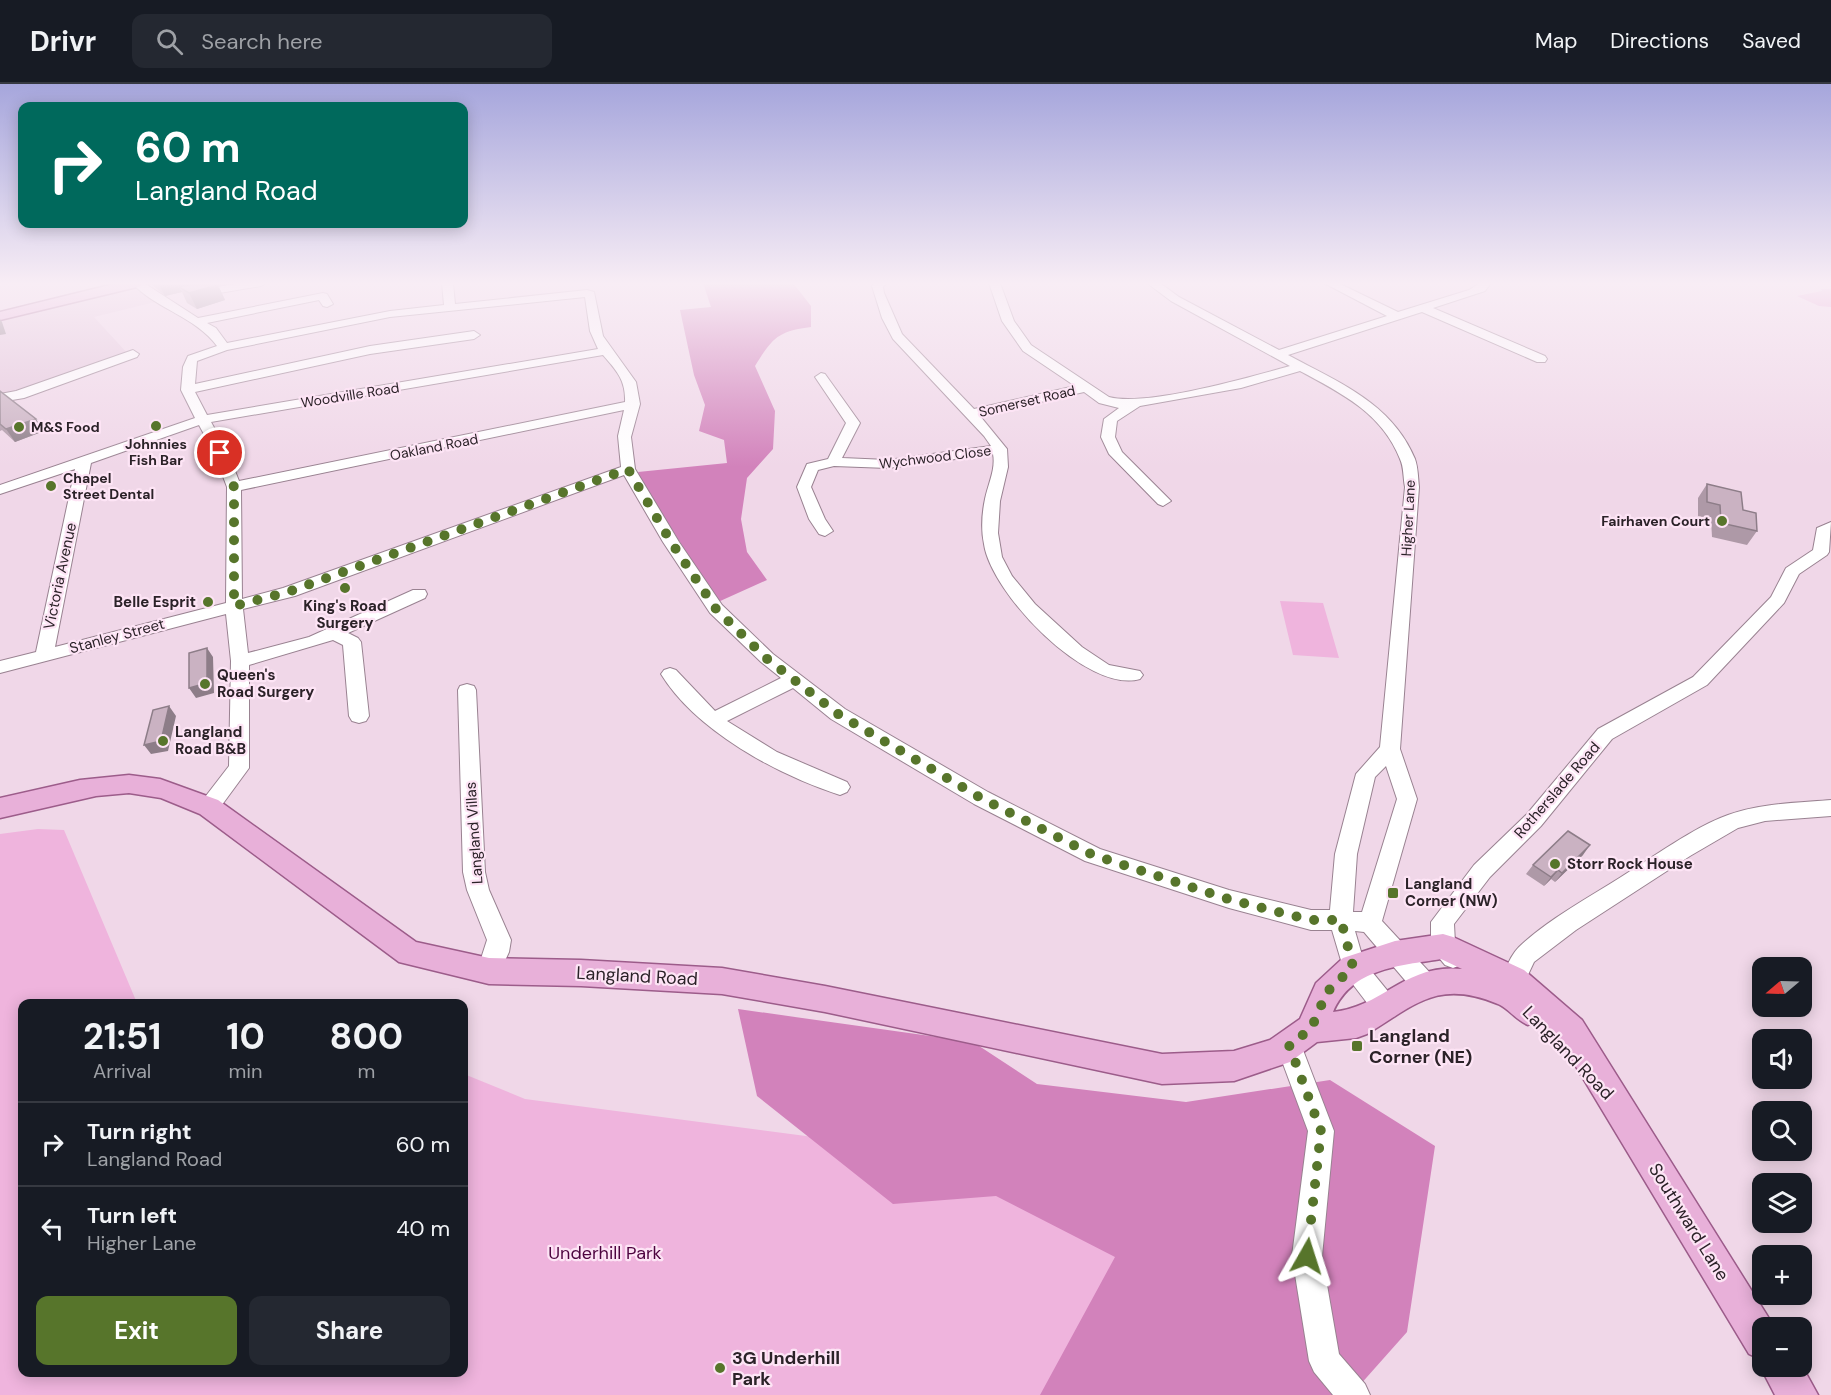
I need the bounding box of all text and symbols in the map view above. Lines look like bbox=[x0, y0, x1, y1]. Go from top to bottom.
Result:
search box bbox=[132, 14, 552, 68]
text: Drivr bbox=[30, 23, 96, 60]
icon: search bbox=[153, 25, 186, 58]
text: Search here bbox=[201, 27, 323, 56]
text: Map bbox=[1535, 27, 1577, 55]
text: Directions bbox=[1610, 27, 1709, 55]
text: Saved bbox=[1742, 27, 1801, 55]
text: 60 m bbox=[135, 120, 241, 175]
icon: right bbox=[36, 126, 114, 204]
text: Langland Road bbox=[135, 173, 318, 208]
street label: Woodville Road bbox=[299, 378, 401, 412]
street label: Somerset Road bbox=[977, 381, 1077, 421]
place label: M&S Food bbox=[31, 418, 100, 436]
marker: Johnnies Fish Bar bbox=[149, 419, 163, 433]
marker: M&S Food bbox=[12, 420, 26, 434]
pin bbox=[194, 427, 245, 478]
street label: Oakland Road bbox=[388, 430, 480, 464]
place label: Johnnies Fish Bar bbox=[125, 435, 187, 469]
icon: arrive bbox=[203, 436, 236, 469]
street label: Wychwood Close bbox=[878, 441, 992, 473]
place label: Chapel Street Dental bbox=[63, 469, 154, 503]
marker: Chapel Street Dental bbox=[44, 479, 58, 493]
street label: Higher Lane bbox=[1397, 479, 1419, 557]
place label: Fairhaven Court bbox=[1601, 512, 1710, 530]
marker: Fairhaven Court bbox=[1715, 514, 1729, 528]
street label: Victoria Avenue bbox=[39, 521, 81, 631]
marker: King's Road Surgery bbox=[338, 581, 352, 595]
place label: Belle Esprit bbox=[114, 592, 196, 612]
marker: Belle Esprit bbox=[201, 595, 215, 609]
place label: King's Road Surgery bbox=[303, 596, 387, 633]
street label: Stanley Street bbox=[67, 614, 167, 658]
place label: Queen's Road Surgery bbox=[217, 665, 314, 702]
marker: Queen's Road Surgery bbox=[198, 677, 212, 691]
place label: Langland Road B&B bbox=[175, 722, 246, 759]
marker: Langland Road B&B bbox=[156, 734, 170, 748]
street label: Rotherslade Road bbox=[1510, 738, 1604, 842]
street label: Langland Villas bbox=[460, 781, 488, 885]
place label: Storr Rock House bbox=[1567, 854, 1693, 874]
marker: Storr Rock House bbox=[1548, 857, 1562, 871]
place label: Langland Corner (NW) bbox=[1405, 874, 1498, 911]
marker: Langland Corner (NW) bbox=[1386, 886, 1400, 900]
north arrow bbox=[1752, 957, 1812, 1017]
map controls bbox=[1752, 957, 1812, 1377]
street label: Langland Road bbox=[576, 961, 698, 991]
street label: Langland Road bbox=[1517, 1001, 1619, 1105]
text: 21:51 bbox=[83, 1013, 161, 1060]
text: 10 bbox=[226, 1013, 265, 1060]
text: 800 bbox=[330, 1013, 403, 1060]
place label: Langland Corner (NE) bbox=[1369, 1024, 1472, 1069]
button: sound bbox=[1752, 1029, 1812, 1089]
marker: Langland Corner (NE) bbox=[1350, 1039, 1364, 1053]
text: Arrival bbox=[93, 1058, 151, 1084]
text: min bbox=[228, 1058, 263, 1084]
text: m bbox=[357, 1058, 375, 1084]
button: search bbox=[1752, 1101, 1812, 1161]
text: Turn right bbox=[87, 1117, 192, 1146]
icon: right bbox=[36, 1128, 69, 1161]
text: 60 m bbox=[396, 1130, 450, 1159]
text: Langland Road bbox=[87, 1146, 222, 1172]
street label: Southward Lane bbox=[1643, 1159, 1735, 1285]
button: layers bbox=[1752, 1173, 1812, 1233]
text: Turn left bbox=[87, 1201, 177, 1230]
icon: left bbox=[36, 1212, 69, 1245]
text: 40 m bbox=[396, 1214, 450, 1243]
position arrow bbox=[1275, 1224, 1339, 1288]
text: Higher Lane bbox=[87, 1230, 196, 1256]
park label: Underhill Park bbox=[548, 1241, 662, 1265]
button: + bbox=[1752, 1245, 1812, 1305]
button: Exit bbox=[36, 1296, 237, 1365]
button: Share bbox=[249, 1296, 450, 1365]
button: − bbox=[1752, 1317, 1812, 1377]
place label: 3G Underhill Park bbox=[732, 1346, 840, 1391]
marker: 3G Underhill Park bbox=[713, 1361, 727, 1375]

